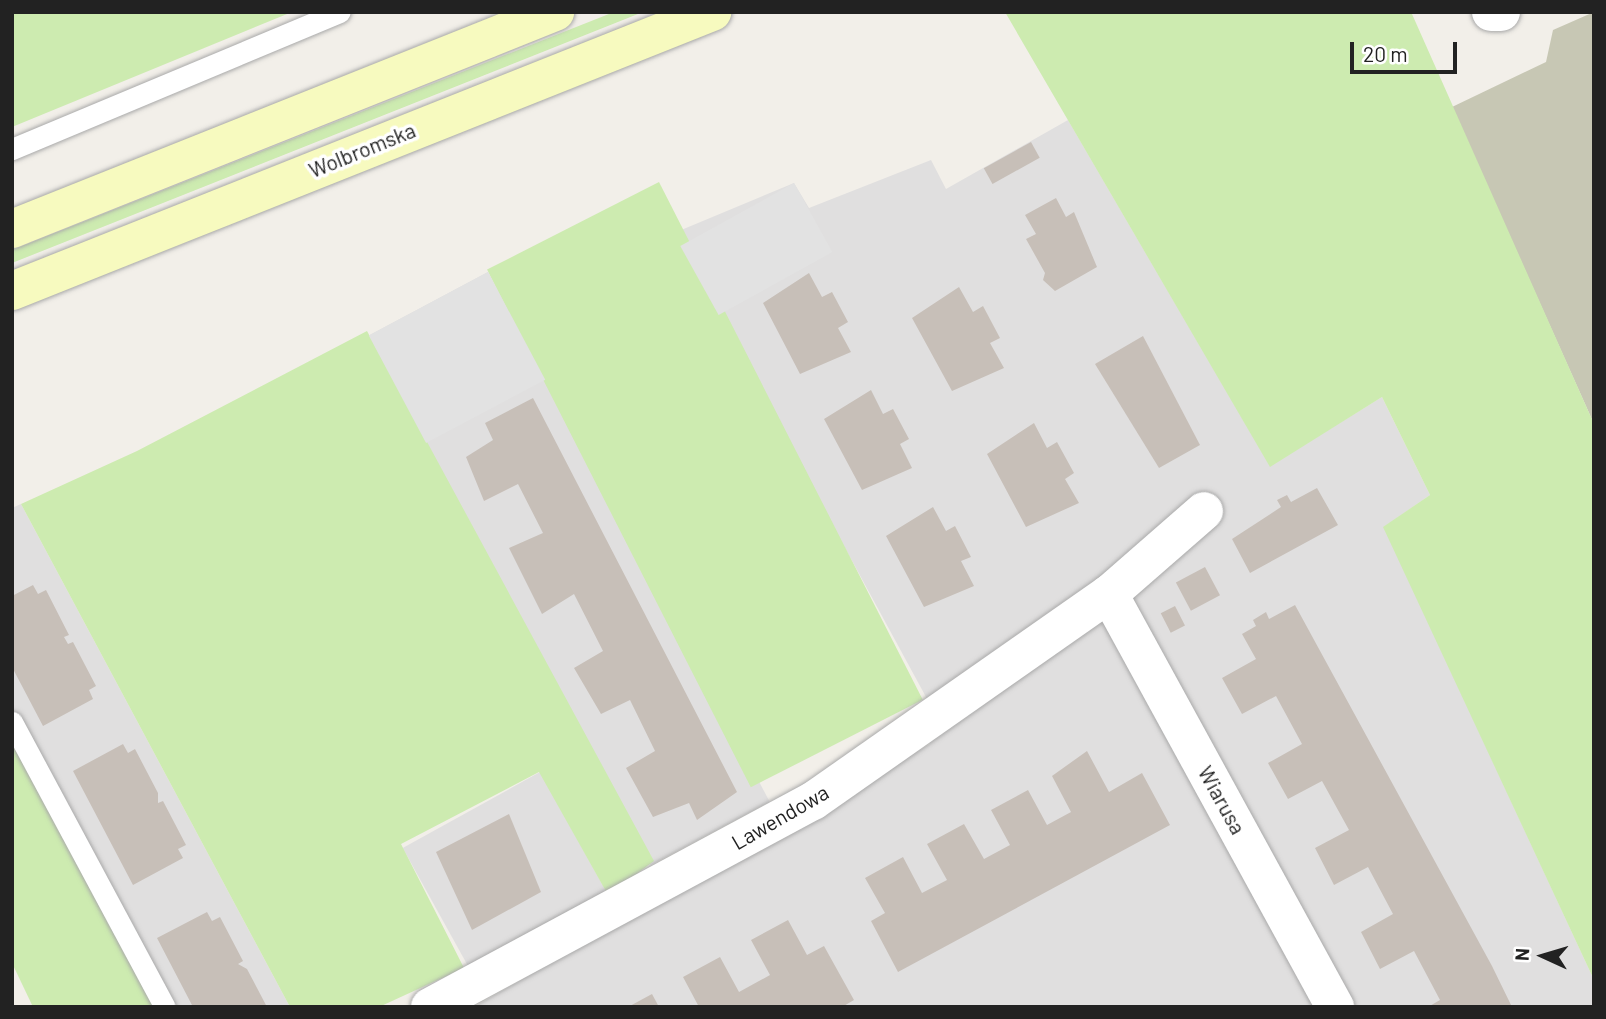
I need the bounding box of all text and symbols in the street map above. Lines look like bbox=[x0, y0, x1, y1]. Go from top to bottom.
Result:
scale bar bbox=[1354, 28, 1461, 72]
text: 20 m bbox=[1363, 41, 1408, 66]
street label: Wolbromska bbox=[305, 117, 419, 183]
street label: Wiarusa bbox=[1193, 761, 1251, 839]
street label: Lawendowa bbox=[727, 779, 833, 855]
north arrow bbox=[1508, 921, 1578, 991]
text: N bbox=[1510, 947, 1533, 962]

